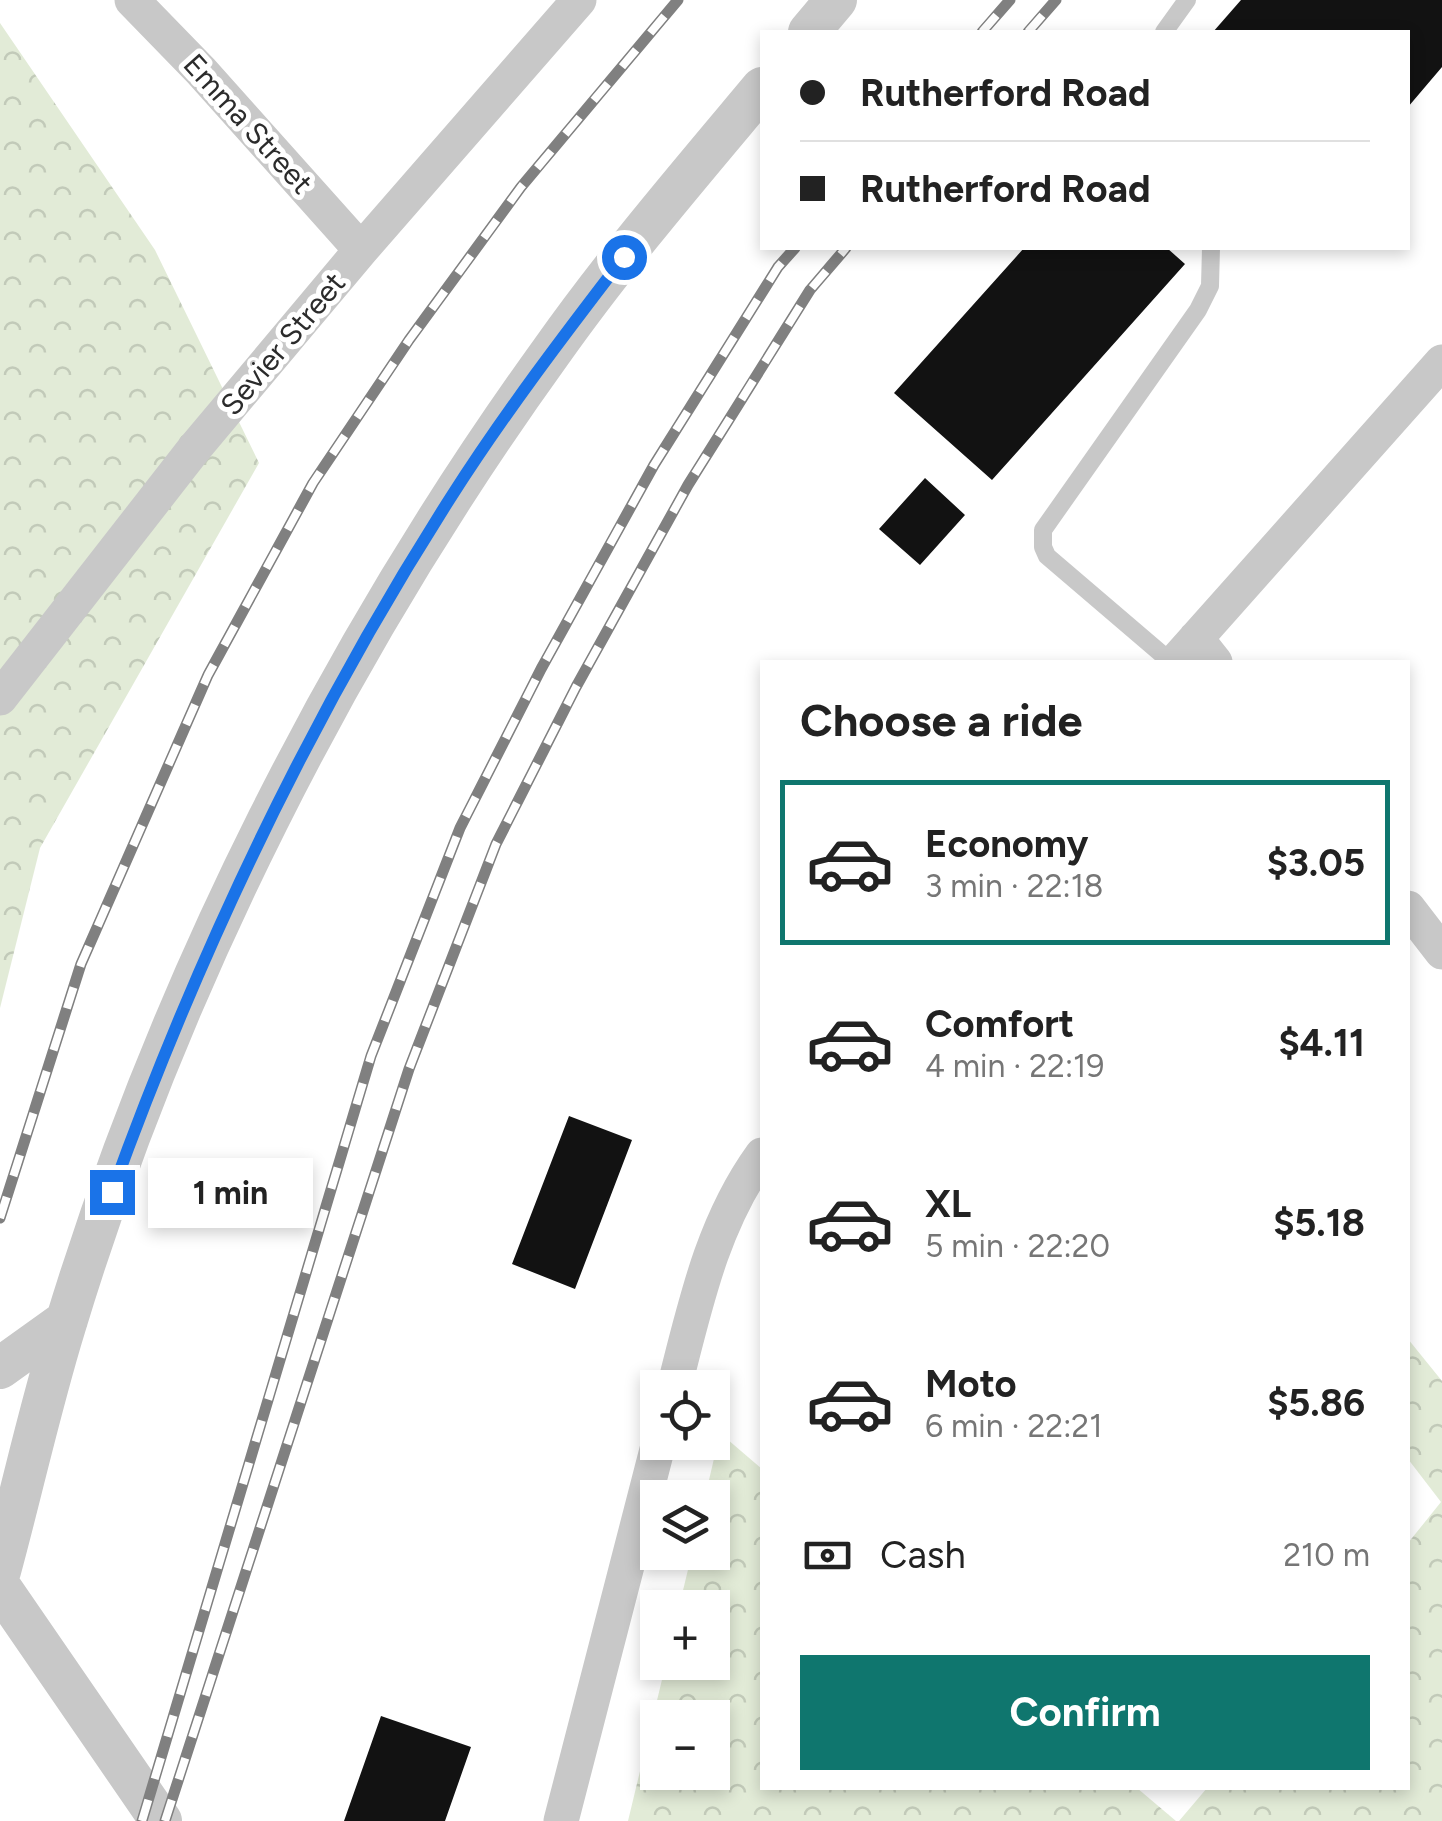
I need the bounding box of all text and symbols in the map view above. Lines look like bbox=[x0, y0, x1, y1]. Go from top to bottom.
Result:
street label: Emma Street bbox=[176, 46, 321, 201]
text: Rutherford Road bbox=[860, 70, 1151, 116]
text: Rutherford Road bbox=[860, 166, 1151, 212]
route start bbox=[602, 235, 647, 280]
street label: Sevier Street bbox=[212, 265, 353, 423]
text: Choose a ride bbox=[800, 693, 1082, 747]
icon: car bbox=[805, 818, 895, 908]
text: Economy bbox=[925, 821, 1088, 867]
text: $3.05 bbox=[1267, 840, 1365, 886]
text: 3 min · 22:18 bbox=[925, 867, 1104, 905]
icon: car bbox=[805, 998, 895, 1088]
text: Comfort bbox=[925, 1001, 1074, 1047]
text: $4.11 bbox=[1278, 1020, 1365, 1066]
text: 4 min · 22:19 bbox=[925, 1047, 1104, 1085]
callout: 1 min bbox=[147, 1157, 312, 1227]
route end bbox=[90, 1170, 135, 1215]
text: 1 min bbox=[193, 1174, 268, 1212]
icon: car bbox=[805, 1178, 895, 1268]
text: XL bbox=[925, 1181, 971, 1227]
text: $5.18 bbox=[1273, 1200, 1365, 1246]
text: 5 min · 22:20 bbox=[925, 1227, 1110, 1265]
icon: car bbox=[805, 1358, 895, 1448]
text: Moto bbox=[925, 1361, 1017, 1407]
map controls bbox=[640, 1370, 730, 1790]
button: locate bbox=[640, 1370, 730, 1460]
text: $5.86 bbox=[1267, 1380, 1365, 1426]
text: 6 min · 22:21 bbox=[925, 1407, 1102, 1445]
button: layers bbox=[640, 1480, 730, 1570]
icon: cash bbox=[800, 1528, 855, 1583]
text: Cash bbox=[880, 1532, 966, 1578]
text: 210 m bbox=[1283, 1536, 1370, 1574]
button: + bbox=[640, 1590, 730, 1680]
button: Confirm bbox=[800, 1655, 1370, 1770]
button: − bbox=[640, 1700, 730, 1790]

